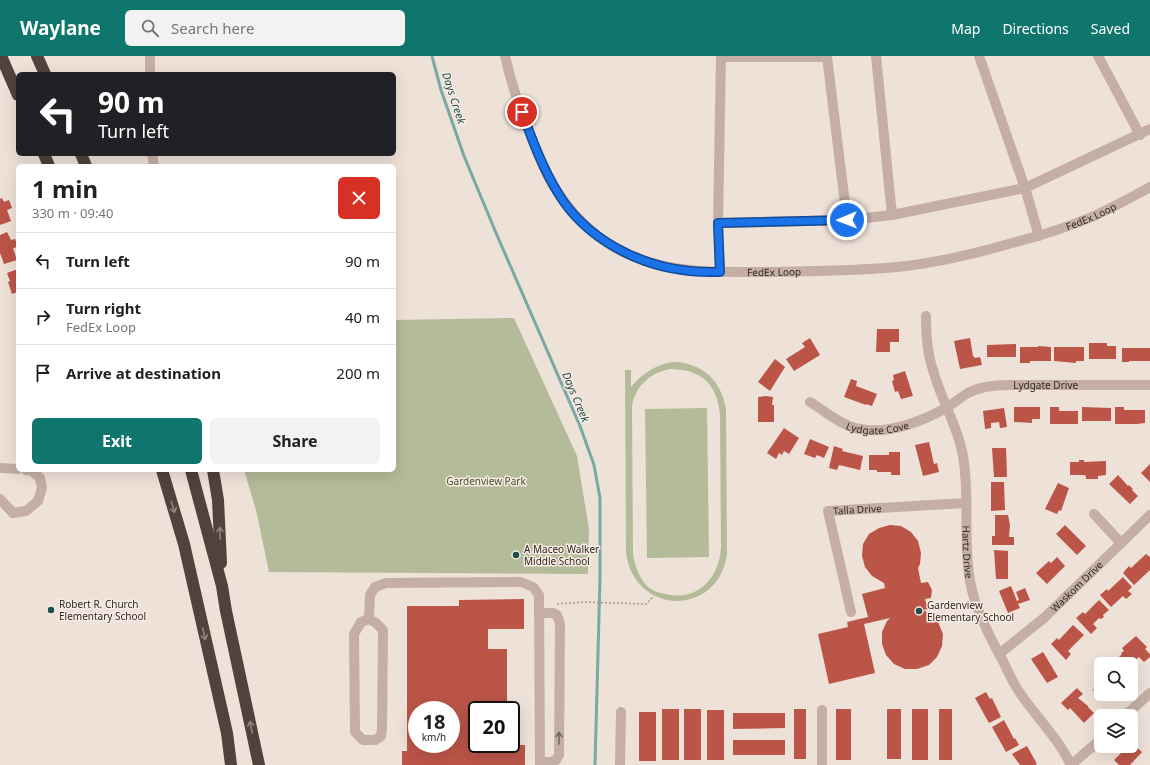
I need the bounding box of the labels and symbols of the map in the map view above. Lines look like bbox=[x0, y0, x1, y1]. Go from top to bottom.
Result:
water label: Days Creek bbox=[439, 70, 470, 126]
pin bbox=[505, 95, 539, 129]
position arrow bbox=[826, 199, 868, 241]
street label: FedEx Loop bbox=[1064, 199, 1119, 233]
street label: FedEx Loop bbox=[747, 264, 801, 279]
water label: Days Creek bbox=[559, 369, 594, 425]
street label: Lydgate Drive bbox=[1013, 378, 1079, 392]
street label: Lydgate Cove bbox=[844, 418, 911, 437]
park label: Gardenview Park bbox=[446, 474, 526, 488]
one-way arrow bbox=[170, 501, 177, 514]
street label: Talla Drive bbox=[833, 501, 882, 518]
street label: Hartz Drive bbox=[959, 525, 976, 580]
one-way arrow bbox=[216, 527, 223, 540]
place label: A Maceo Walker Middle School bbox=[524, 542, 599, 568]
marker: A Maceo Walker Middle School bbox=[511, 550, 521, 560]
street label: Waskom Drive bbox=[1047, 558, 1106, 615]
place label: Robert R. Church Elementary School bbox=[59, 597, 146, 623]
place label: Gardenview Elementary School bbox=[927, 598, 1014, 624]
marker: Robert R. Church Elementary School bbox=[46, 605, 56, 615]
marker: Gardenview Elementary School bbox=[914, 606, 924, 616]
one-way arrow bbox=[201, 627, 209, 640]
speed limit sign: 20 bbox=[468, 701, 520, 753]
one-way arrow bbox=[246, 721, 254, 734]
one-way arrow bbox=[555, 732, 563, 745]

